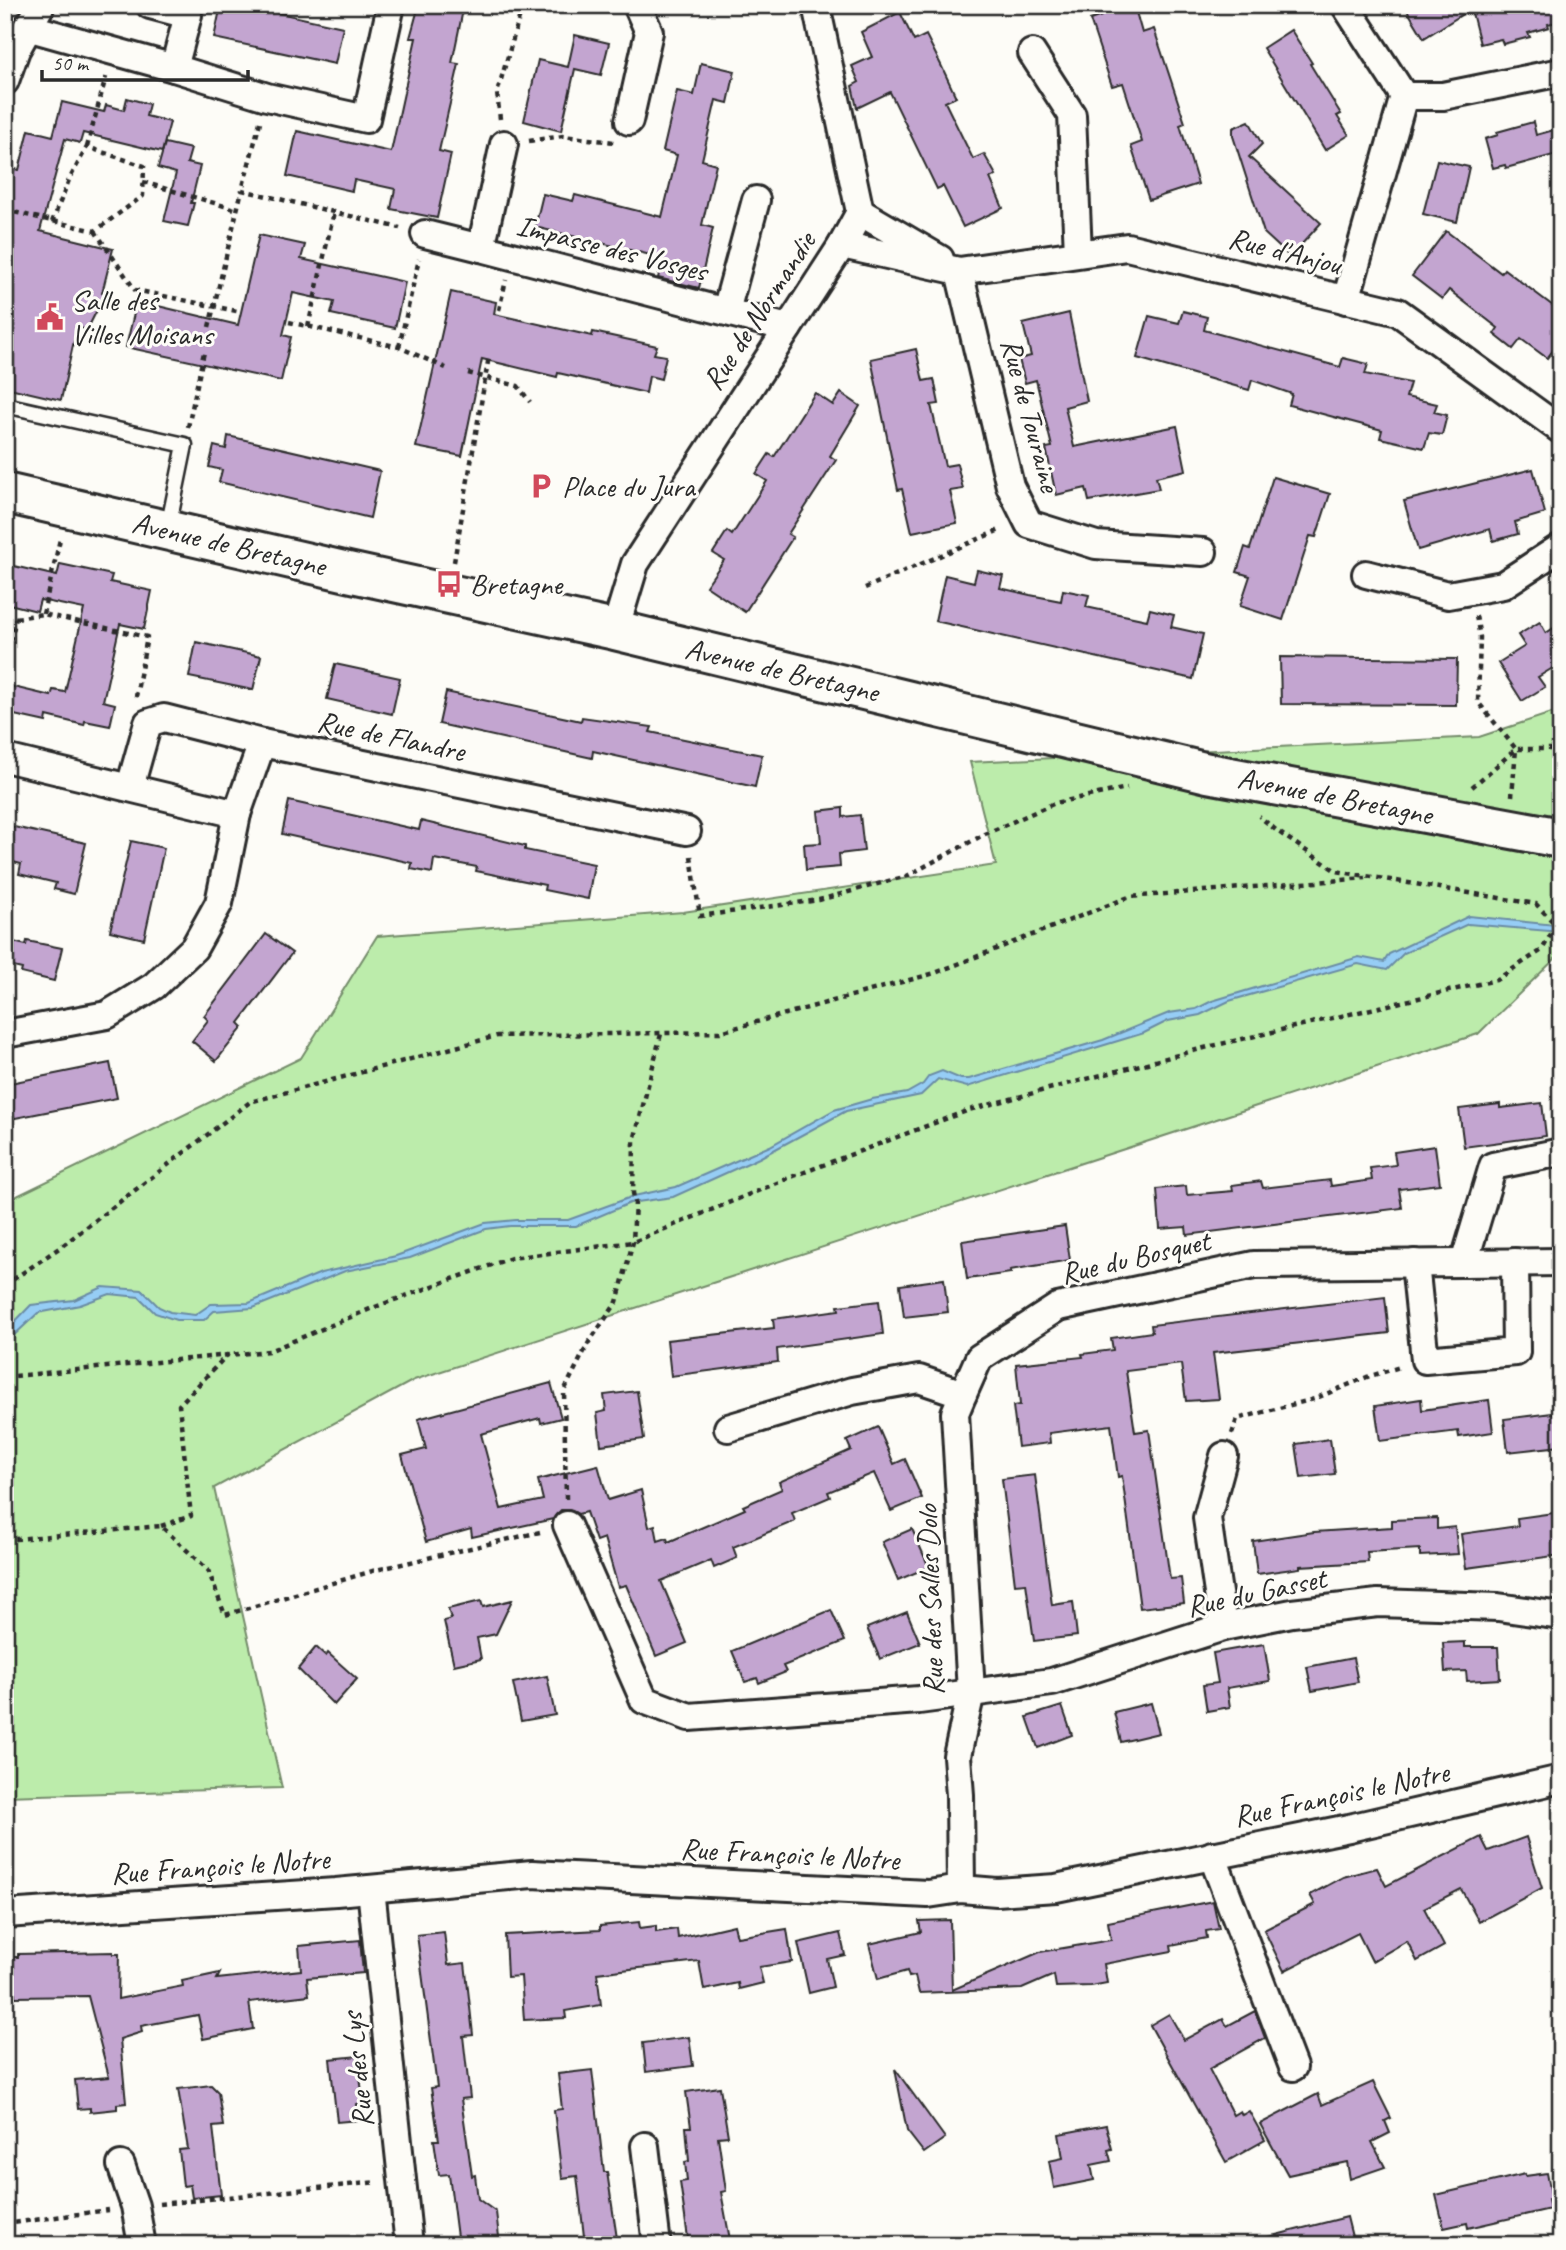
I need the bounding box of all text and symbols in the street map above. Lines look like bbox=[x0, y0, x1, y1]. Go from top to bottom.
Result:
scale bar bbox=[42, 38, 248, 82]
text: 50 m bbox=[52, 50, 90, 76]
street label: Impasse des Vosges bbox=[513, 206, 714, 291]
street label: Rue d'Anjou bbox=[1225, 219, 1347, 284]
street label: Rue de Normandie bbox=[694, 223, 825, 397]
place label: Salle des Villes Moisans bbox=[71, 281, 215, 353]
public building icon: Salle des Villes Moisans bbox=[35, 302, 65, 332]
street label: Rue de Touraine bbox=[992, 334, 1070, 498]
place label: Place du Jura bbox=[562, 467, 697, 505]
parking icon: Place du Jura bbox=[526, 471, 556, 501]
street label: Avenue de Bretagne bbox=[129, 503, 332, 585]
place label: Bretagne bbox=[470, 565, 564, 603]
bus stop icon: Bretagne bbox=[434, 569, 464, 599]
street label: Avenue de Bretagne bbox=[682, 629, 885, 711]
street label: Rue de Flandre bbox=[314, 702, 470, 771]
street label: Avenue de Bretagne bbox=[1235, 759, 1438, 834]
street label: Rue du Bosquet bbox=[1057, 1221, 1216, 1293]
street label: Rue des Salles Dolo bbox=[908, 1503, 952, 1696]
street label: Rue du Gasset bbox=[1183, 1558, 1332, 1625]
street label: Rue François le Notre bbox=[1230, 1752, 1454, 1835]
street label: Rue François le Notre bbox=[680, 1829, 903, 1879]
street label: Rue François le Notre bbox=[109, 1839, 333, 1893]
street label: Rue des Lys bbox=[332, 2008, 382, 2129]

